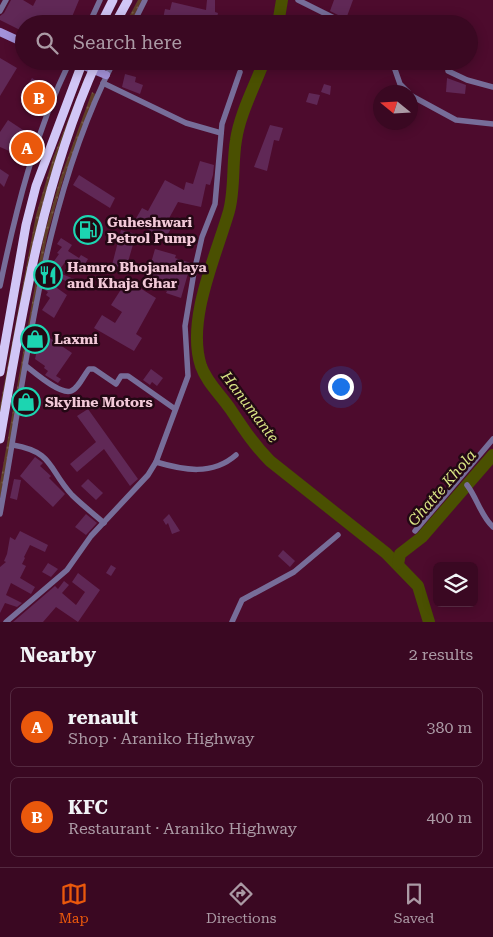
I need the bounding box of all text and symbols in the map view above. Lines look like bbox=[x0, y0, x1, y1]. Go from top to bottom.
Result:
search box bbox=[15, 15, 478, 70]
icon: search bbox=[33, 29, 61, 57]
text: Search here bbox=[73, 31, 182, 54]
pin: B bbox=[23, 79, 55, 117]
north arrow bbox=[373, 85, 418, 130]
pin: A bbox=[11, 129, 43, 167]
place label: Guheshwari Petrol Pump bbox=[107, 214, 196, 246]
fuel station icon: Guheshwari Petrol Pump bbox=[73, 215, 103, 245]
place label: Hamro Bhojanalaya and Khaja Ghar bbox=[67, 259, 208, 291]
restaurant icon: Hamro Bhojanalaya and Khaja Ghar bbox=[33, 260, 63, 290]
shop icon: Laxmi bbox=[20, 324, 50, 354]
place label: Laxmi bbox=[54, 331, 98, 347]
water label: Hanumante bbox=[217, 367, 283, 446]
your location bbox=[328, 374, 354, 400]
shop icon: Skyline Motors bbox=[11, 387, 41, 417]
place label: Skyline Motors bbox=[45, 394, 153, 410]
water label: Ghatte Khola bbox=[404, 446, 480, 530]
map controls bbox=[433, 562, 478, 607]
button: layers bbox=[433, 562, 478, 607]
text: Nearby bbox=[20, 643, 96, 667]
text: 2 results bbox=[409, 645, 473, 664]
text: renault bbox=[68, 706, 138, 729]
text: A bbox=[31, 718, 43, 737]
text: 380 m bbox=[426, 718, 472, 737]
text: Shop · Araniko Highway bbox=[68, 729, 254, 748]
text: KFC bbox=[68, 796, 108, 819]
text: B bbox=[31, 808, 43, 827]
text: 400 m bbox=[426, 808, 472, 827]
text: Restaurant · Araniko Highway bbox=[68, 819, 297, 838]
tab: Map bbox=[59, 880, 89, 926]
tab: Directions bbox=[206, 880, 276, 926]
tab: Saved bbox=[394, 880, 434, 926]

